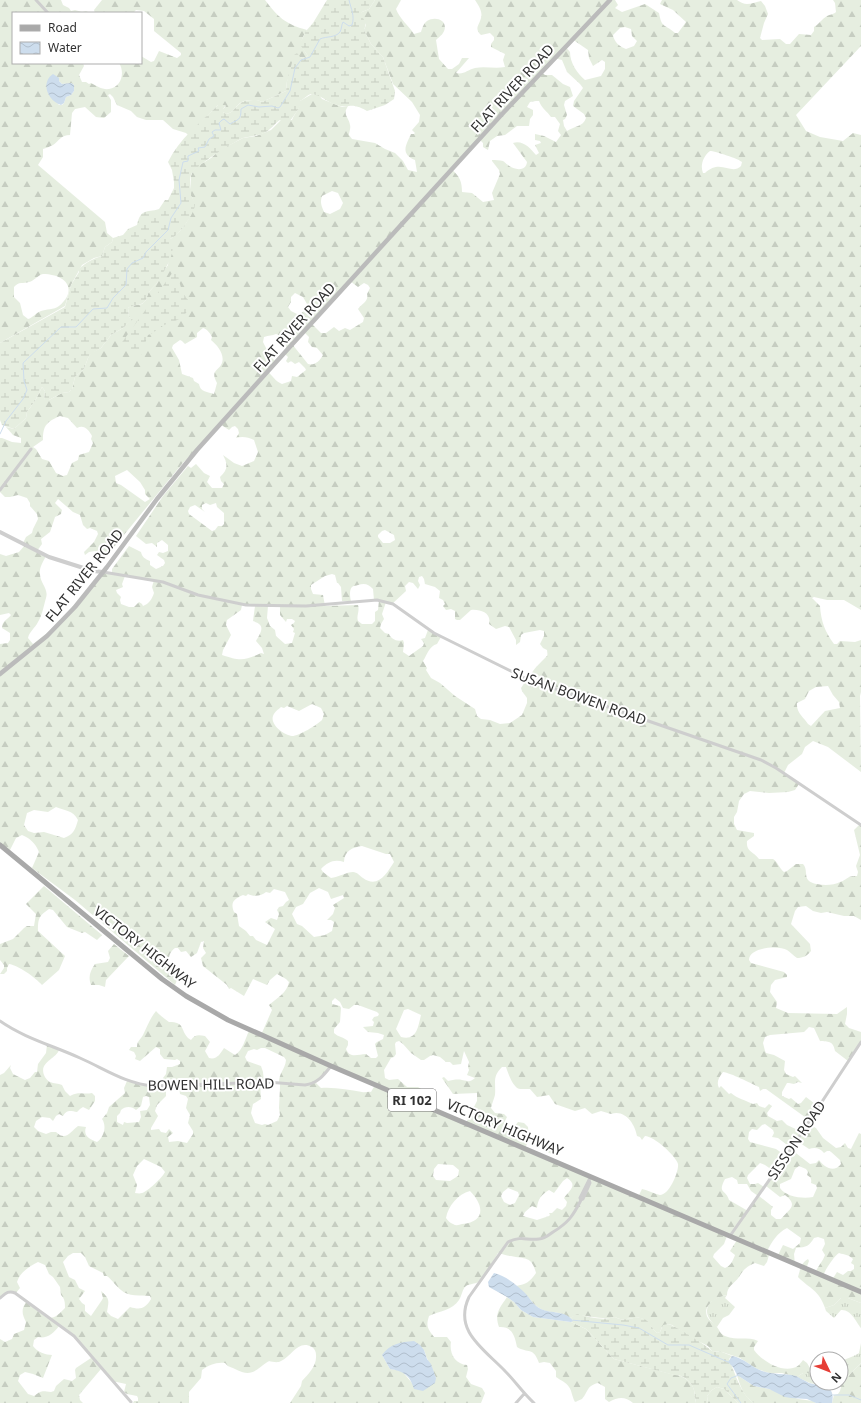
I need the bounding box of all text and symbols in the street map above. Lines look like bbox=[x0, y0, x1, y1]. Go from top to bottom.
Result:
legend bbox=[12, 12, 142, 64]
text: Road bbox=[48, 19, 77, 36]
text: Water bbox=[48, 39, 82, 56]
street label: FLAT RIVER ROAD bbox=[466, 40, 558, 136]
street label: FLAT RIVER ROAD bbox=[249, 278, 339, 376]
street label: FLAT RIVER ROAD bbox=[41, 525, 127, 625]
street label: SUSAN BOWEN ROAD bbox=[509, 663, 649, 729]
street label: VICTORY HIGHWAY bbox=[90, 901, 200, 993]
street label: BOWEN HILL ROAD bbox=[147, 1073, 275, 1095]
road number: RI 102 bbox=[388, 1089, 436, 1111]
street label: VICTORY HIGHWAY bbox=[444, 1094, 566, 1160]
street label: SISSON ROAD bbox=[763, 1097, 829, 1183]
north arrow bbox=[809, 1351, 849, 1391]
text: N bbox=[828, 1370, 845, 1387]

